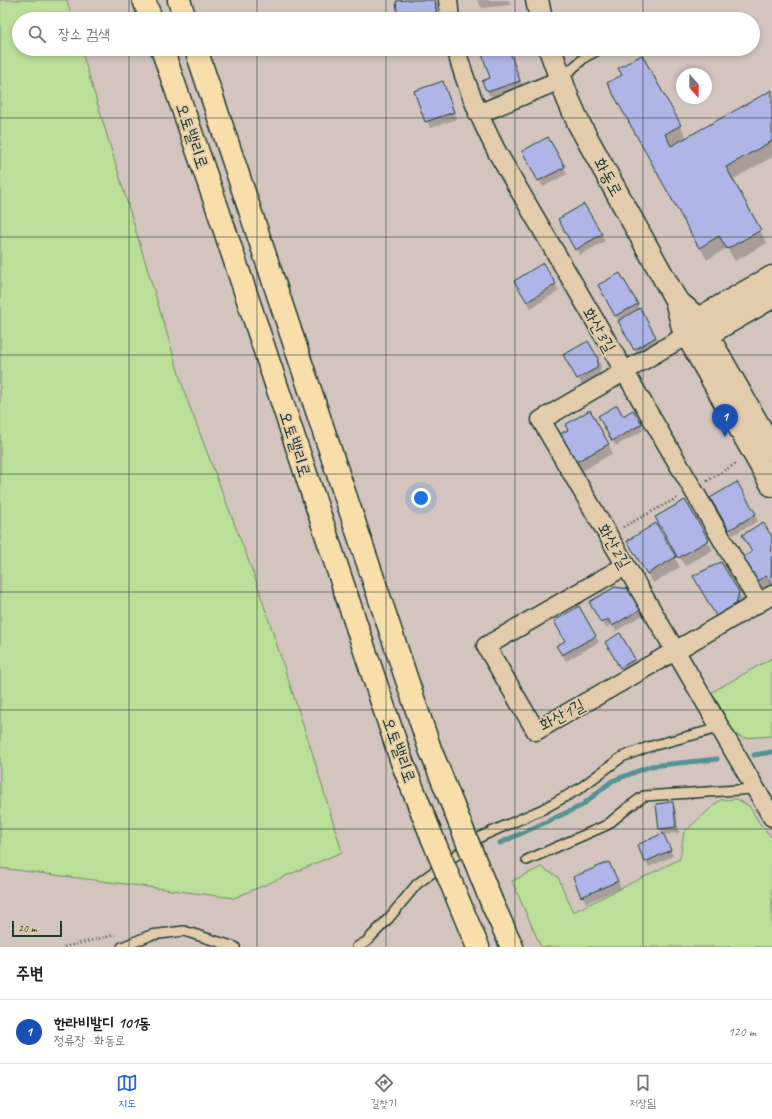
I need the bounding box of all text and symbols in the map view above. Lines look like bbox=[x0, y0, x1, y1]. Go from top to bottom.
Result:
search box bbox=[12, 12, 760, 56]
icon: search bbox=[26, 23, 48, 45]
text: 장소 검색 bbox=[58, 25, 110, 44]
north arrow bbox=[676, 68, 712, 104]
street label: 오토밸리로 bbox=[171, 100, 213, 172]
street label: 화동로 bbox=[589, 154, 627, 200]
street label: 화산3길 bbox=[578, 304, 620, 357]
pin: 1 bbox=[712, 404, 738, 437]
street label: 오토밸리로 bbox=[274, 408, 316, 480]
your location bbox=[411, 488, 431, 508]
street label: 화산2길 bbox=[593, 520, 635, 573]
street label: 화산1길 bbox=[536, 694, 589, 736]
street label: 오토밸리로 bbox=[377, 714, 421, 786]
scale bar bbox=[12, 919, 62, 938]
text: 20 m bbox=[18, 921, 37, 935]
text: 주변 bbox=[16, 963, 43, 984]
text: 한라비발디 101동 bbox=[54, 1014, 150, 1033]
text: 1 bbox=[26, 1024, 32, 1040]
text: 120 m bbox=[728, 1024, 756, 1040]
text: 정류장 · 화동로 bbox=[54, 1033, 126, 1049]
tab: 지도 bbox=[116, 1072, 138, 1111]
tab: 길찾기 bbox=[370, 1072, 397, 1111]
tab: 저장됨 bbox=[629, 1072, 656, 1111]

